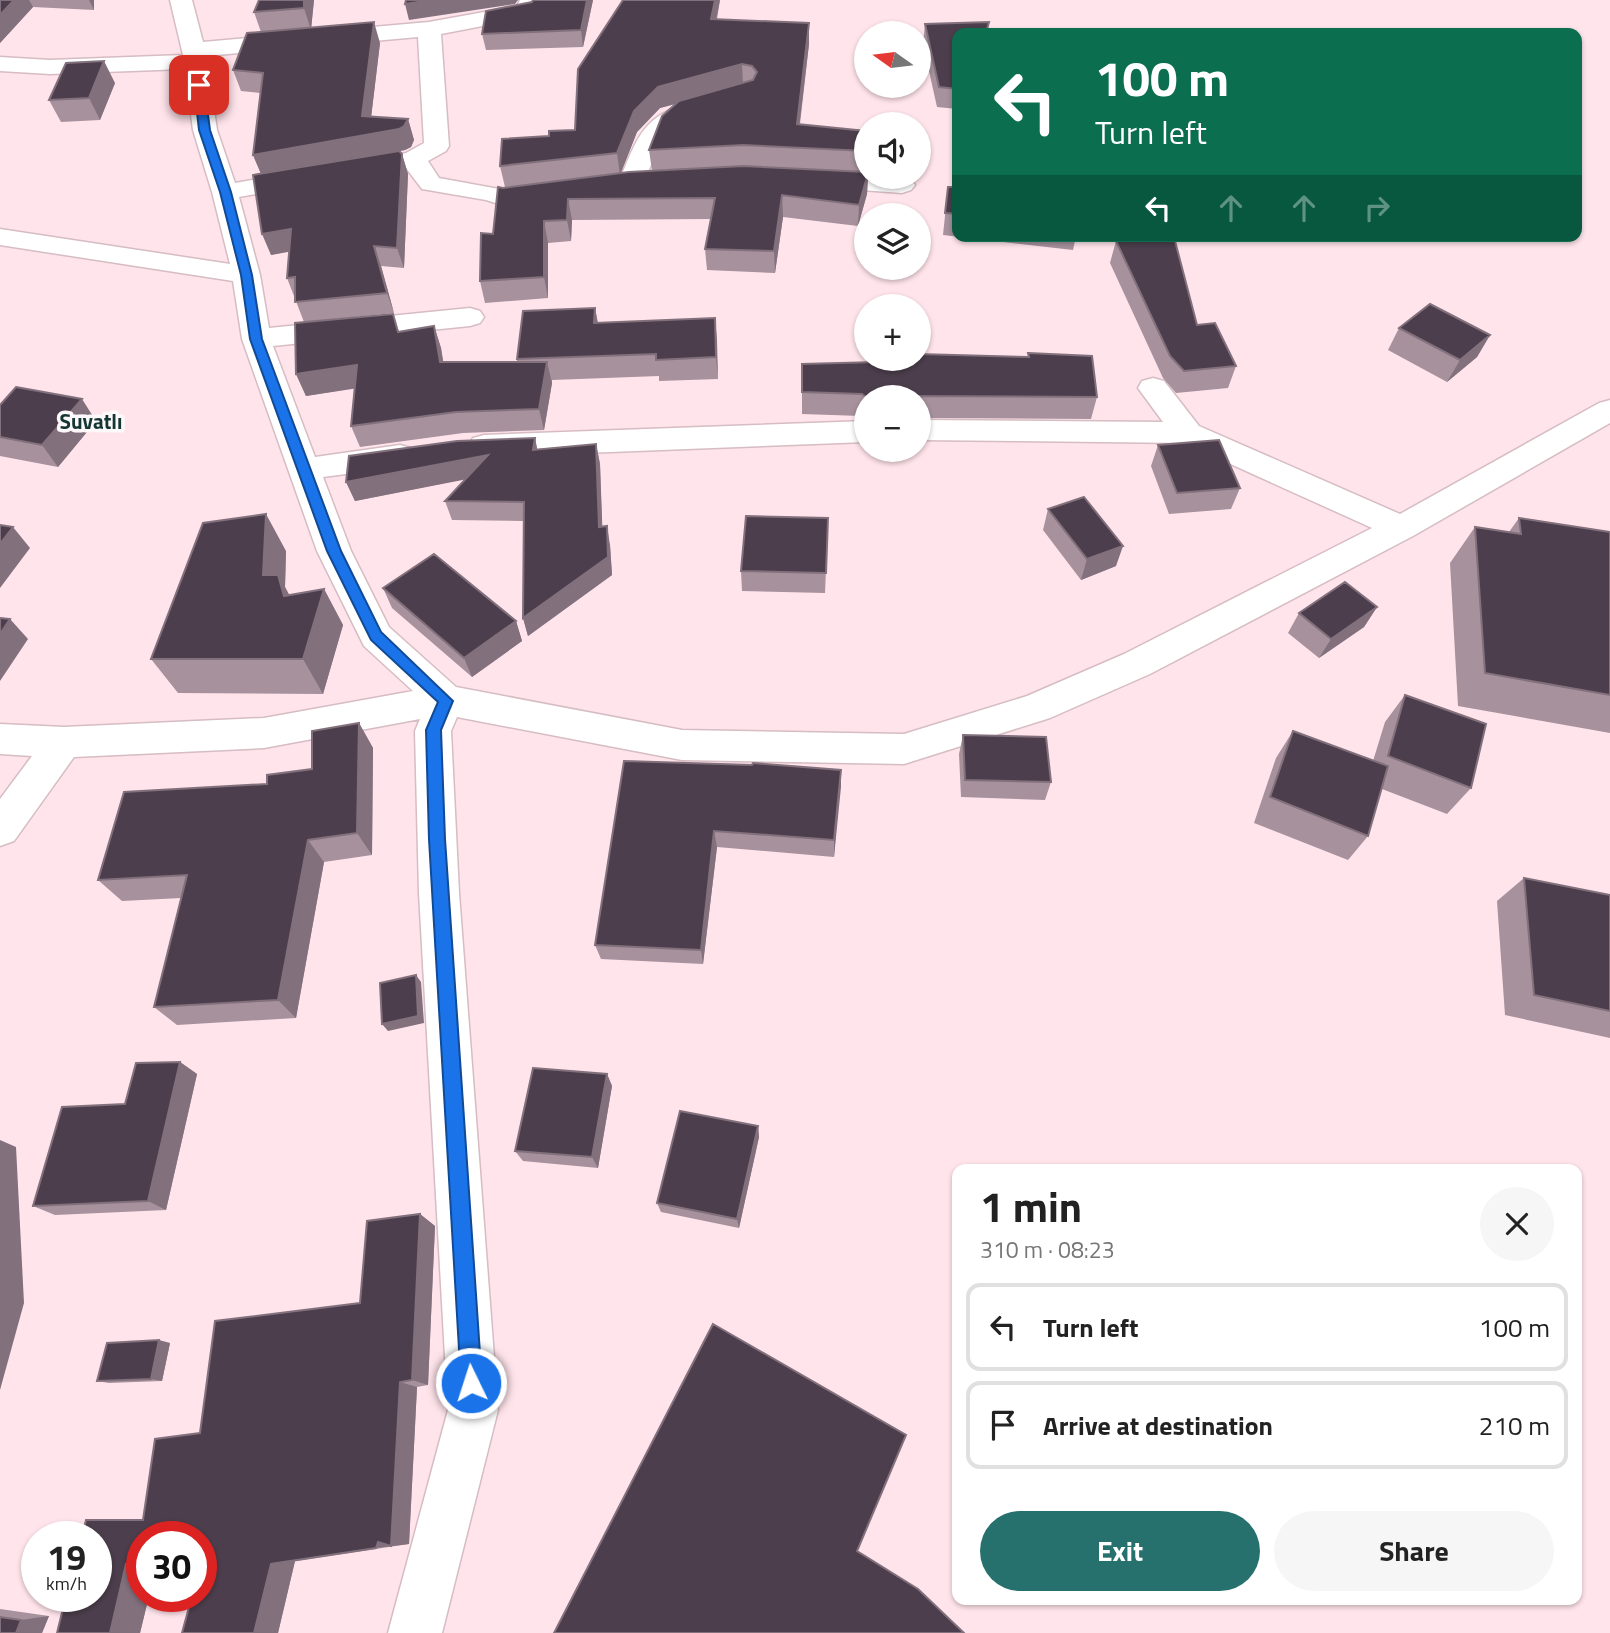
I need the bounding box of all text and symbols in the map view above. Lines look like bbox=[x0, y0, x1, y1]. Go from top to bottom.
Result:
north arrow bbox=[854, 21, 931, 98]
map controls bbox=[854, 21, 931, 462]
text: 100 m bbox=[1095, 40, 1229, 115]
pin bbox=[169, 55, 229, 115]
icon: left bbox=[980, 56, 1071, 147]
icon: arrive bbox=[180, 66, 218, 104]
text: Turn left bbox=[1095, 108, 1207, 156]
button: sound bbox=[854, 112, 931, 189]
icon: left bbox=[1139, 189, 1177, 227]
icon: ahead bbox=[1212, 189, 1250, 227]
icon: ahead bbox=[1285, 189, 1323, 227]
icon: right bbox=[1358, 189, 1396, 227]
button: layers bbox=[854, 203, 931, 280]
button: + bbox=[854, 294, 931, 371]
button: − bbox=[854, 385, 931, 462]
district label: Suvatlı bbox=[60, 405, 122, 437]
text: 1 min bbox=[980, 1174, 1082, 1238]
button: close bbox=[1480, 1187, 1554, 1261]
text: 310 m · 08:23 bbox=[980, 1232, 1115, 1267]
icon: left bbox=[984, 1308, 1022, 1346]
text: Turn left bbox=[1043, 1308, 1138, 1347]
text: 100 m bbox=[1479, 1308, 1550, 1347]
position arrow bbox=[434, 1346, 508, 1420]
icon: arrive bbox=[984, 1406, 1022, 1444]
text: Arrive at destination bbox=[1043, 1406, 1273, 1445]
text: 210 m bbox=[1479, 1406, 1550, 1445]
button: Exit bbox=[980, 1511, 1260, 1591]
button: Share bbox=[1274, 1511, 1554, 1591]
speed limit sign: 30 bbox=[126, 1521, 217, 1612]
text: 19 bbox=[47, 1530, 86, 1584]
text: km/h bbox=[46, 1570, 87, 1597]

